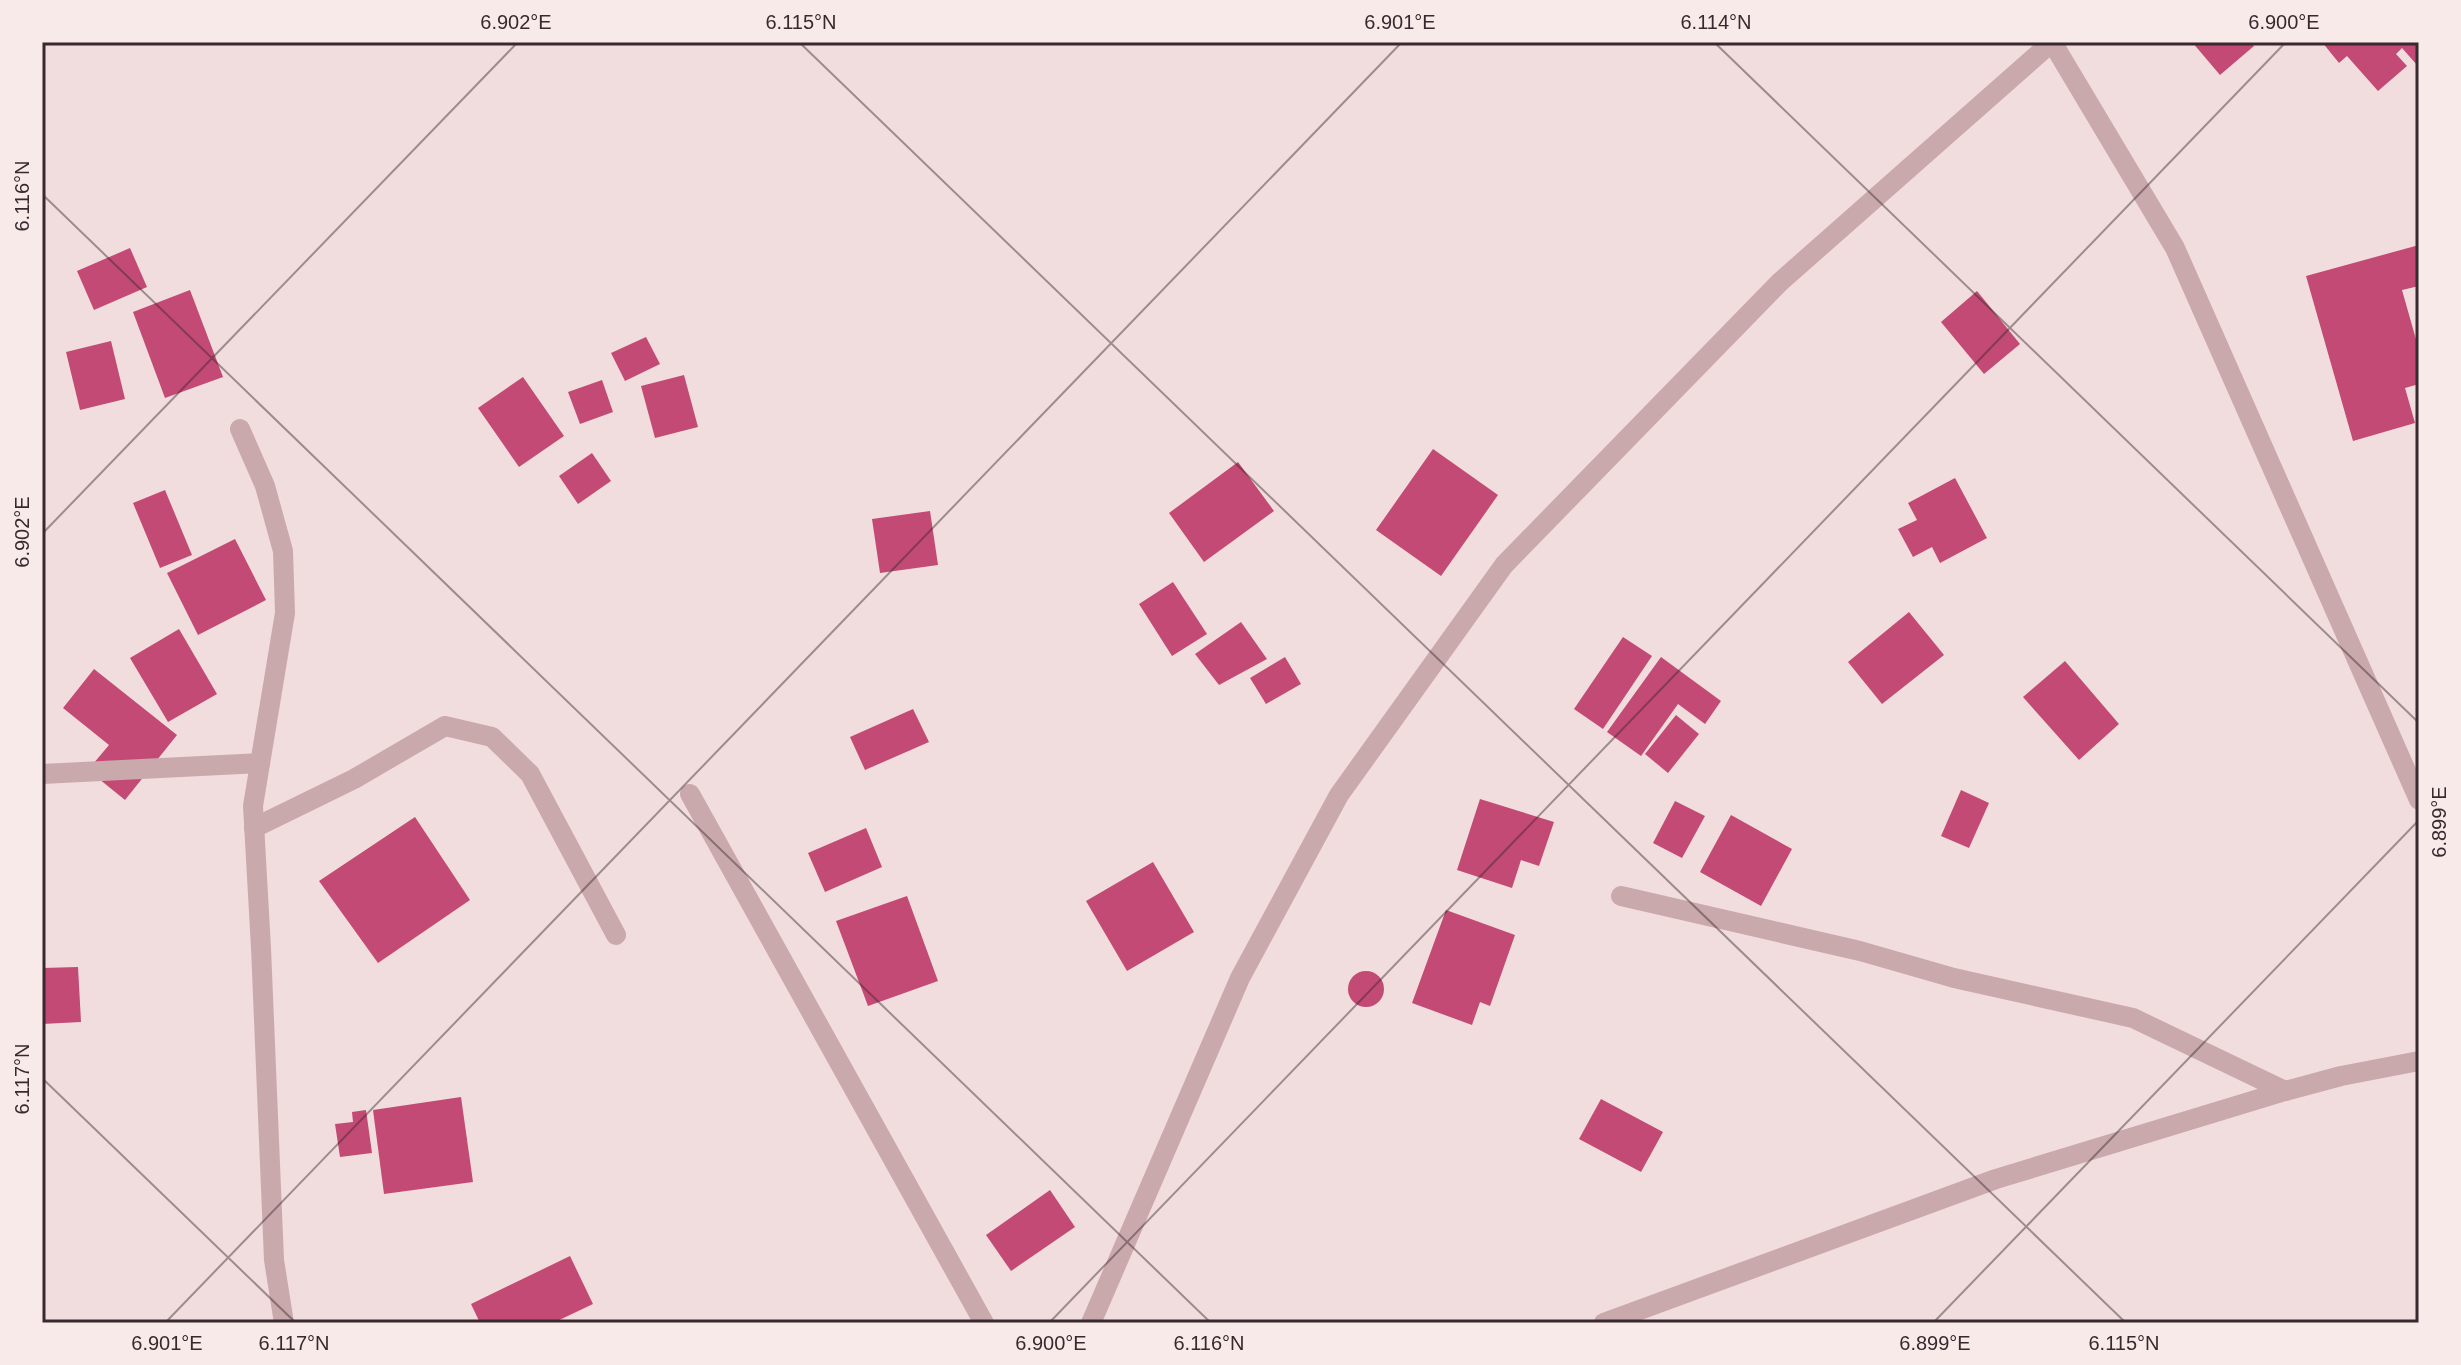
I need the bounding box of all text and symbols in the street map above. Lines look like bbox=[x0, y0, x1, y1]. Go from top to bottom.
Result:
text: 6.902°E bbox=[480, 11, 552, 33]
text: 6.115°N bbox=[765, 11, 837, 33]
text: 6.901°E bbox=[1364, 11, 1436, 33]
text: 6.114°N bbox=[1680, 11, 1752, 33]
text: 6.900°E bbox=[2248, 11, 2320, 33]
text: 6.116°N bbox=[11, 160, 33, 232]
text: 6.902°E bbox=[11, 496, 33, 568]
text: 6.899°E bbox=[2428, 786, 2450, 858]
text: 6.117°N bbox=[11, 1043, 33, 1115]
text: 6.901°E bbox=[131, 1332, 203, 1354]
text: 6.117°N bbox=[258, 1332, 330, 1354]
text: 6.900°E bbox=[1015, 1332, 1087, 1354]
text: 6.116°N bbox=[1173, 1332, 1245, 1354]
text: 6.899°E bbox=[1899, 1332, 1971, 1354]
text: 6.115°N bbox=[2088, 1332, 2160, 1354]

